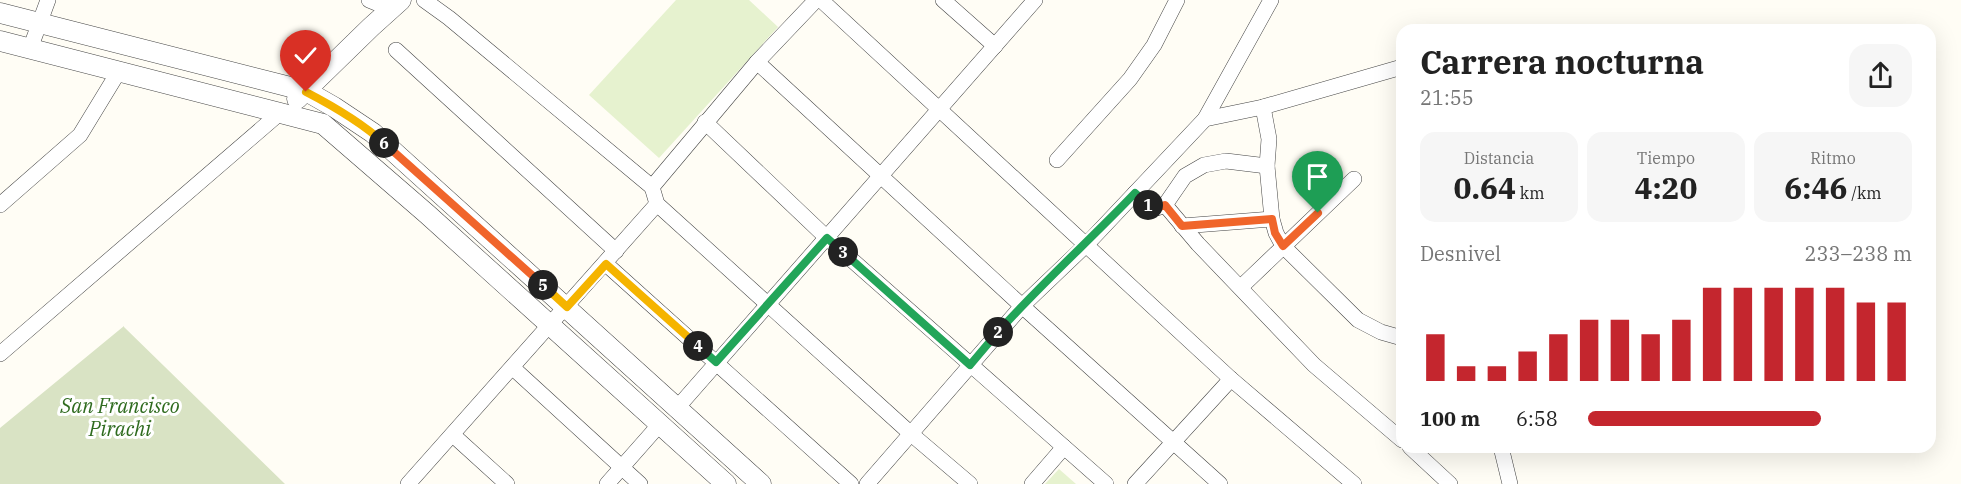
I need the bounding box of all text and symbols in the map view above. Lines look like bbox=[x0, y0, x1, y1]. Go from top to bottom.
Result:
pin bbox=[280, 30, 331, 92]
icon: check bbox=[289, 39, 322, 72]
text: Carrera nocturna bbox=[1420, 40, 1704, 83]
button: share bbox=[1849, 44, 1912, 107]
text: 21:55 bbox=[1420, 84, 1474, 111]
pin: 6 bbox=[369, 128, 399, 158]
text: 6 bbox=[379, 133, 389, 153]
text: Distancia bbox=[1464, 148, 1534, 168]
text: Tiempo bbox=[1637, 148, 1695, 168]
text: Ritmo bbox=[1810, 148, 1856, 168]
pin bbox=[1292, 151, 1343, 213]
icon: arrive bbox=[1301, 160, 1334, 193]
text: 0.64 bbox=[1454, 168, 1516, 207]
text: 4:20 bbox=[1634, 168, 1698, 207]
text: 6:46 bbox=[1784, 168, 1847, 207]
text: km bbox=[1516, 183, 1544, 203]
text: /km bbox=[1847, 183, 1882, 203]
pin: 1 bbox=[1133, 190, 1163, 220]
text: 1 bbox=[1143, 195, 1153, 215]
pin: 3 bbox=[828, 237, 858, 267]
text: Desnivel bbox=[1420, 240, 1501, 267]
text: 233–238 m bbox=[1805, 240, 1912, 267]
text: 3 bbox=[838, 242, 848, 262]
pin: 5 bbox=[528, 270, 558, 300]
text: 5 bbox=[538, 275, 548, 295]
pin: 2 bbox=[983, 317, 1013, 347]
text: 2 bbox=[993, 322, 1003, 342]
pin: 4 bbox=[683, 331, 713, 361]
text: 4 bbox=[693, 336, 703, 356]
park label: San Francisco Pirachi bbox=[59, 392, 180, 442]
text: 100 m bbox=[1420, 405, 1480, 432]
text: 6:58 bbox=[1516, 405, 1558, 432]

